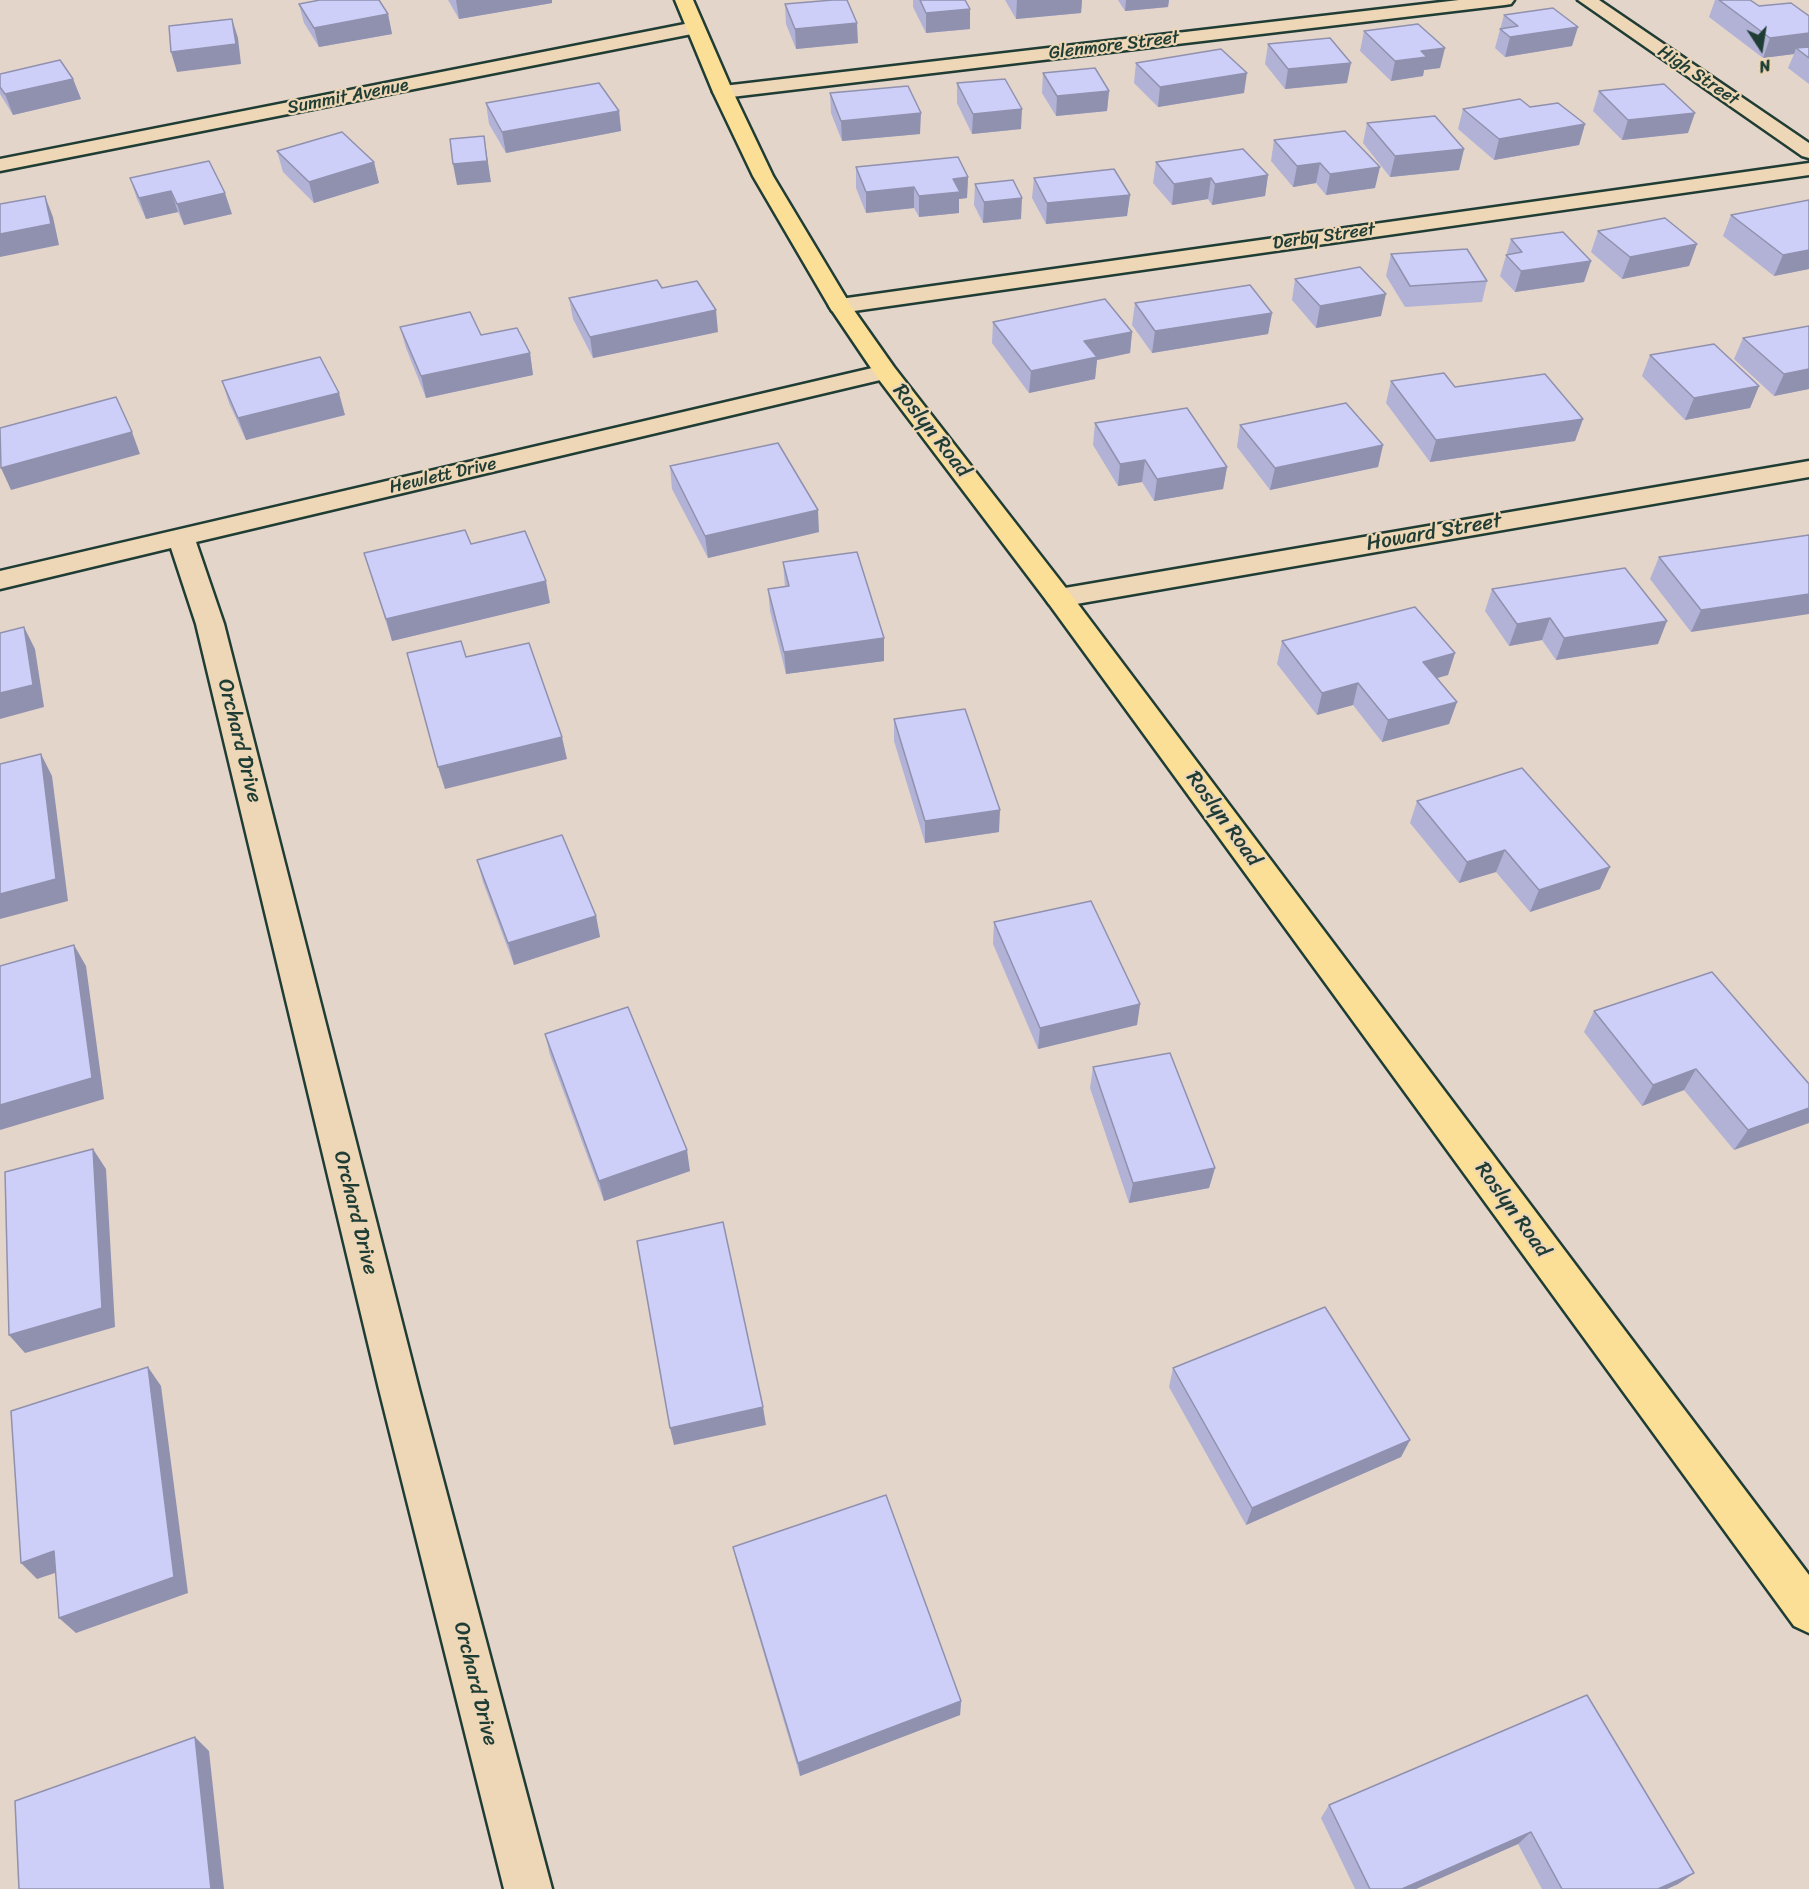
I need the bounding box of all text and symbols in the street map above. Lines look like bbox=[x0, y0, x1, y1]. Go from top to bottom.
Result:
north arrow bbox=[1731, 18, 1791, 78]
street label: Glenmore Street bbox=[1048, 27, 1180, 65]
street label: High Street bbox=[1653, 41, 1743, 111]
text: N bbox=[1756, 51, 1773, 81]
street label: Summit Avenue bbox=[286, 75, 410, 119]
street label: Derby Street bbox=[1271, 219, 1377, 255]
street label: Roslyn Road bbox=[887, 379, 975, 483]
street label: Hewlett Drive bbox=[387, 453, 499, 499]
street label: Howard Street bbox=[1364, 509, 1504, 557]
street label: Orchard Drive bbox=[211, 676, 267, 806]
street label: Roslyn Road bbox=[1180, 766, 1266, 872]
street label: Orchard Drive bbox=[327, 1148, 383, 1278]
street label: Roslyn Road bbox=[1469, 1157, 1555, 1263]
street label: Orchard Drive bbox=[447, 1619, 503, 1749]

